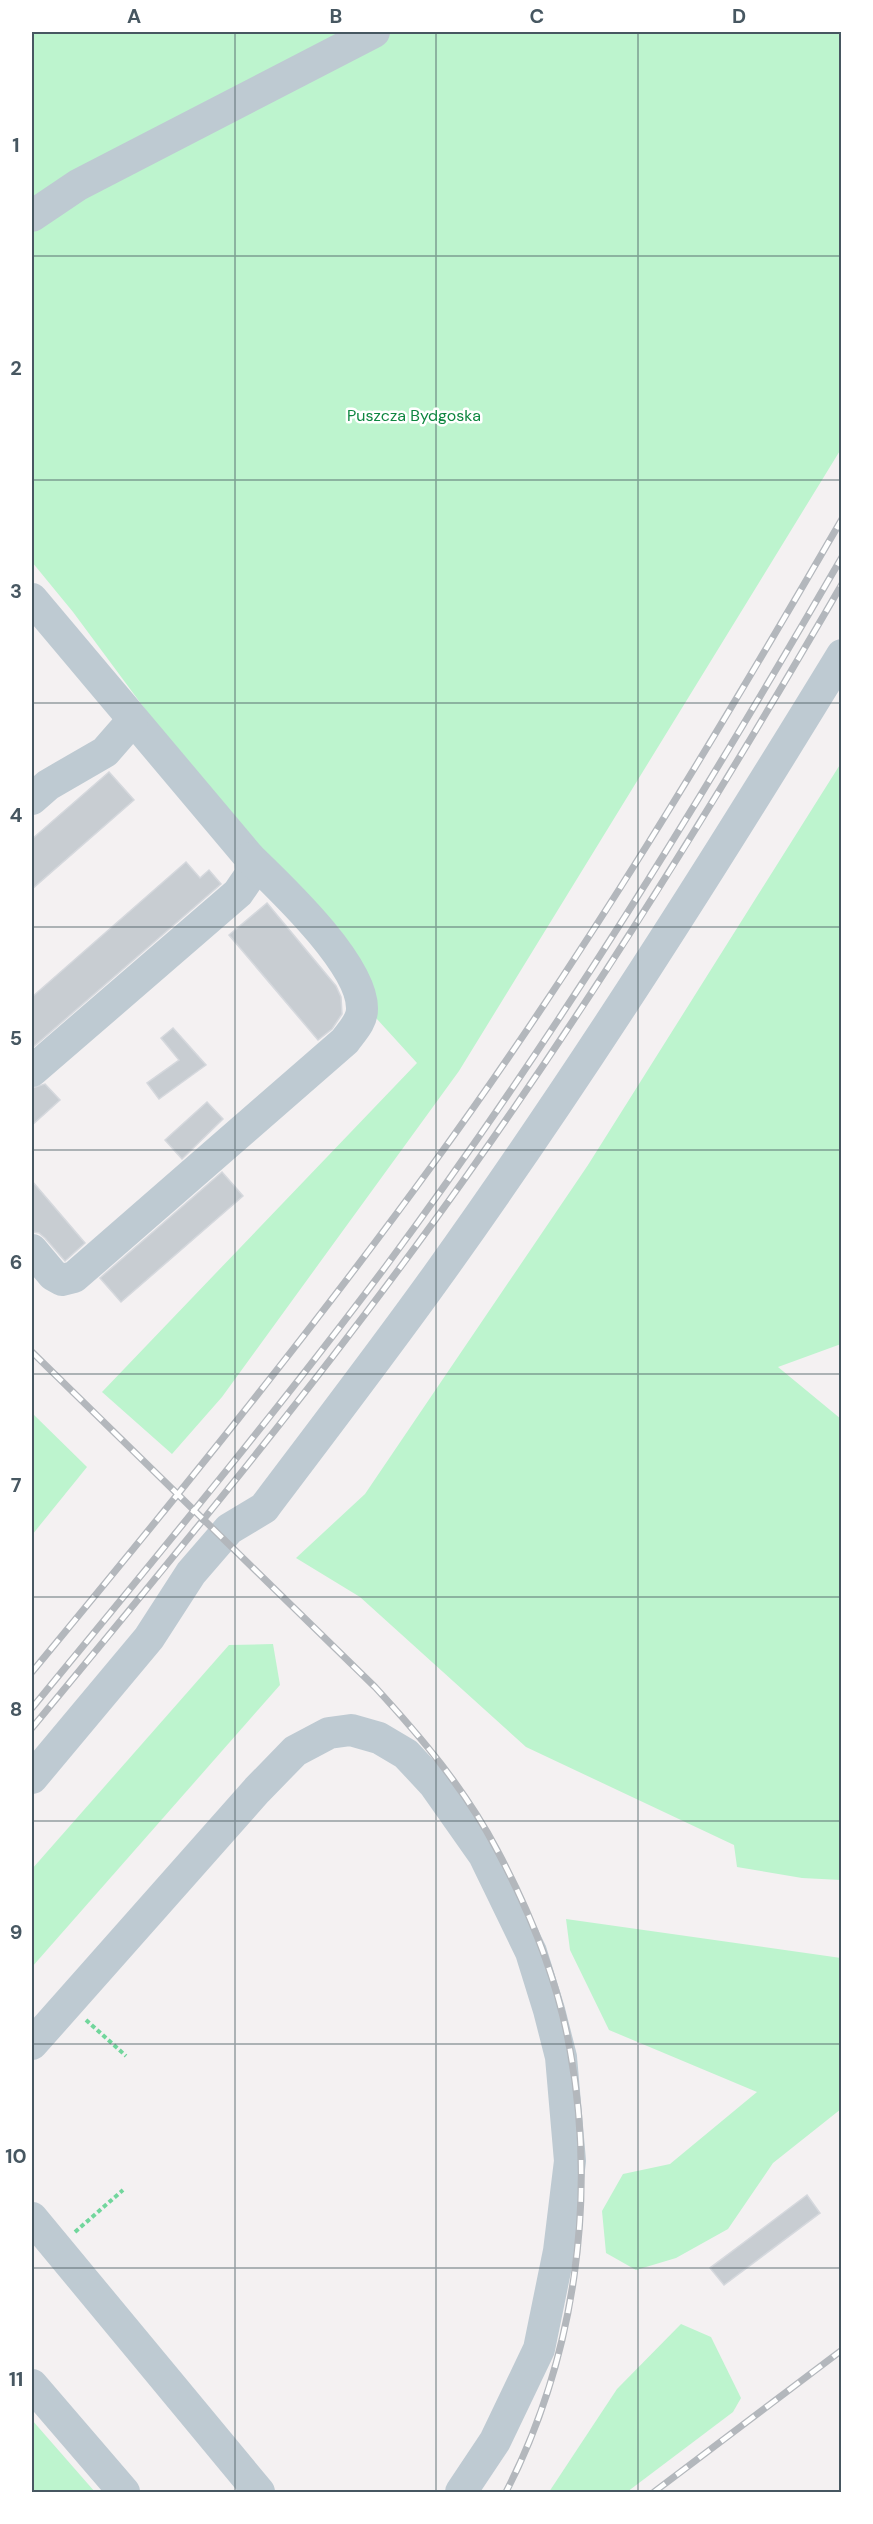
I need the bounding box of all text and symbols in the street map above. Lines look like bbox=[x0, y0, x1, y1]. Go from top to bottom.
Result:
text: A bbox=[127, 3, 141, 29]
text: B bbox=[330, 3, 342, 29]
text: C bbox=[530, 3, 544, 29]
text: D bbox=[732, 3, 746, 29]
text: 1 bbox=[12, 132, 20, 158]
text: 2 bbox=[10, 355, 22, 381]
park label: Puszcza Bydgoska bbox=[347, 405, 481, 426]
text: 3 bbox=[10, 578, 22, 604]
text: 4 bbox=[10, 802, 23, 828]
text: 5 bbox=[10, 1025, 22, 1051]
text: 6 bbox=[10, 1249, 22, 1275]
text: 7 bbox=[11, 1472, 22, 1498]
text: 8 bbox=[10, 1696, 22, 1722]
text: 9 bbox=[10, 1919, 22, 1945]
text: 10 bbox=[5, 2143, 27, 2169]
text: 11 bbox=[9, 2366, 23, 2392]

